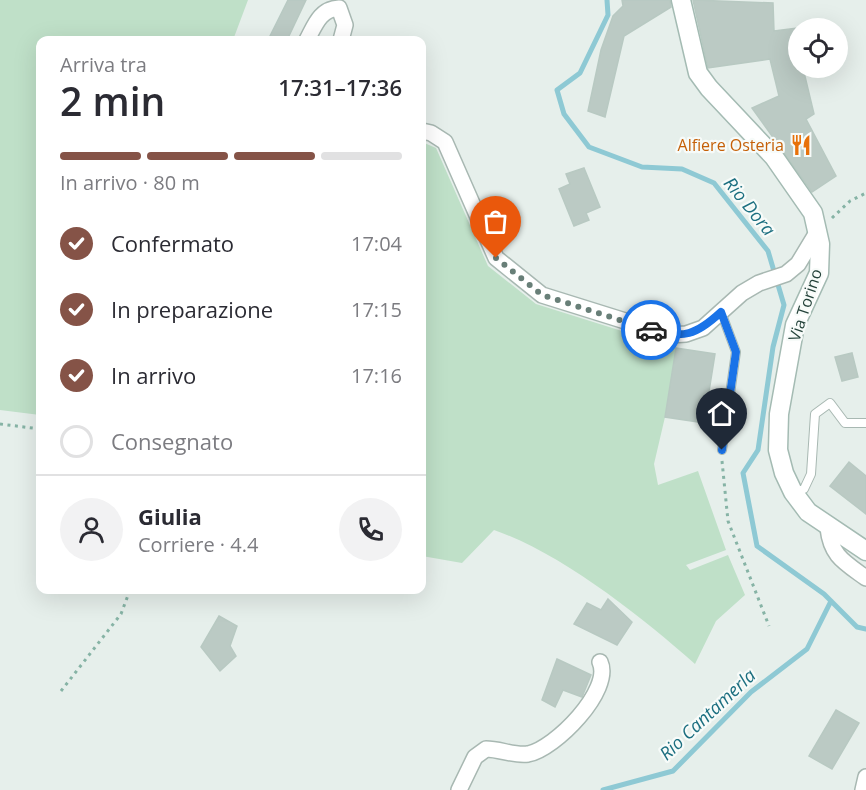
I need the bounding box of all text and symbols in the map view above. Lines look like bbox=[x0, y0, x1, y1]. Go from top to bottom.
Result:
map controls bbox=[788, 18, 848, 78]
button: locate bbox=[788, 18, 848, 78]
text: Arriva tra bbox=[60, 51, 147, 78]
text: 17:31–17:36 bbox=[278, 72, 402, 102]
text: 2 min bbox=[60, 74, 165, 127]
restaurant icon: Alfiere Osteria bbox=[789, 133, 813, 157]
place label: Alfiere Osteria bbox=[678, 134, 784, 156]
text: In arrivo · 80 m bbox=[60, 169, 200, 196]
water label: Rio Dora bbox=[719, 172, 781, 240]
pin bbox=[470, 196, 521, 258]
icon: bag bbox=[479, 205, 512, 238]
icon: check bbox=[60, 227, 93, 260]
text: Confermato bbox=[111, 228, 234, 258]
text: 17:04 bbox=[351, 230, 402, 257]
street label: Via Torino bbox=[783, 266, 827, 344]
icon: check bbox=[60, 293, 93, 326]
text: In preparazione bbox=[111, 294, 273, 324]
text: 17:15 bbox=[351, 296, 402, 323]
courier bbox=[621, 300, 681, 360]
icon: car bbox=[635, 314, 668, 347]
icon: check bbox=[60, 359, 93, 392]
text: In arrivo bbox=[111, 360, 196, 390]
text: 17:16 bbox=[351, 362, 402, 389]
pin bbox=[696, 388, 747, 450]
icon: home bbox=[705, 397, 738, 430]
text: Consegnato bbox=[111, 426, 233, 456]
button: person bbox=[60, 498, 123, 561]
button: phone bbox=[339, 498, 402, 561]
text: Giulia bbox=[138, 501, 202, 531]
text: Corriere · 4.4 bbox=[138, 531, 258, 558]
water label: Rio Cantamerla bbox=[654, 663, 760, 765]

